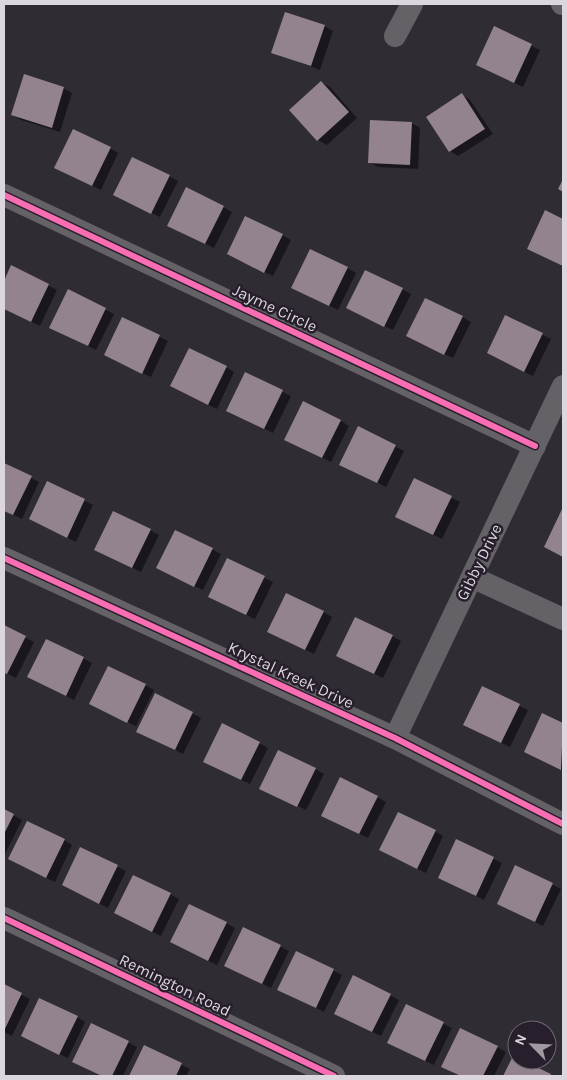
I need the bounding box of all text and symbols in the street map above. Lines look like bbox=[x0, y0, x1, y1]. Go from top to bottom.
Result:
street label: Jayme Circle bbox=[230, 280, 320, 336]
street label: Gibby Drive bbox=[452, 521, 506, 603]
street label: Krystal Kreek Drive bbox=[225, 638, 357, 712]
street label: Remington Road bbox=[116, 950, 234, 1020]
north arrow bbox=[507, 1020, 557, 1070]
text: N bbox=[511, 1032, 530, 1048]

